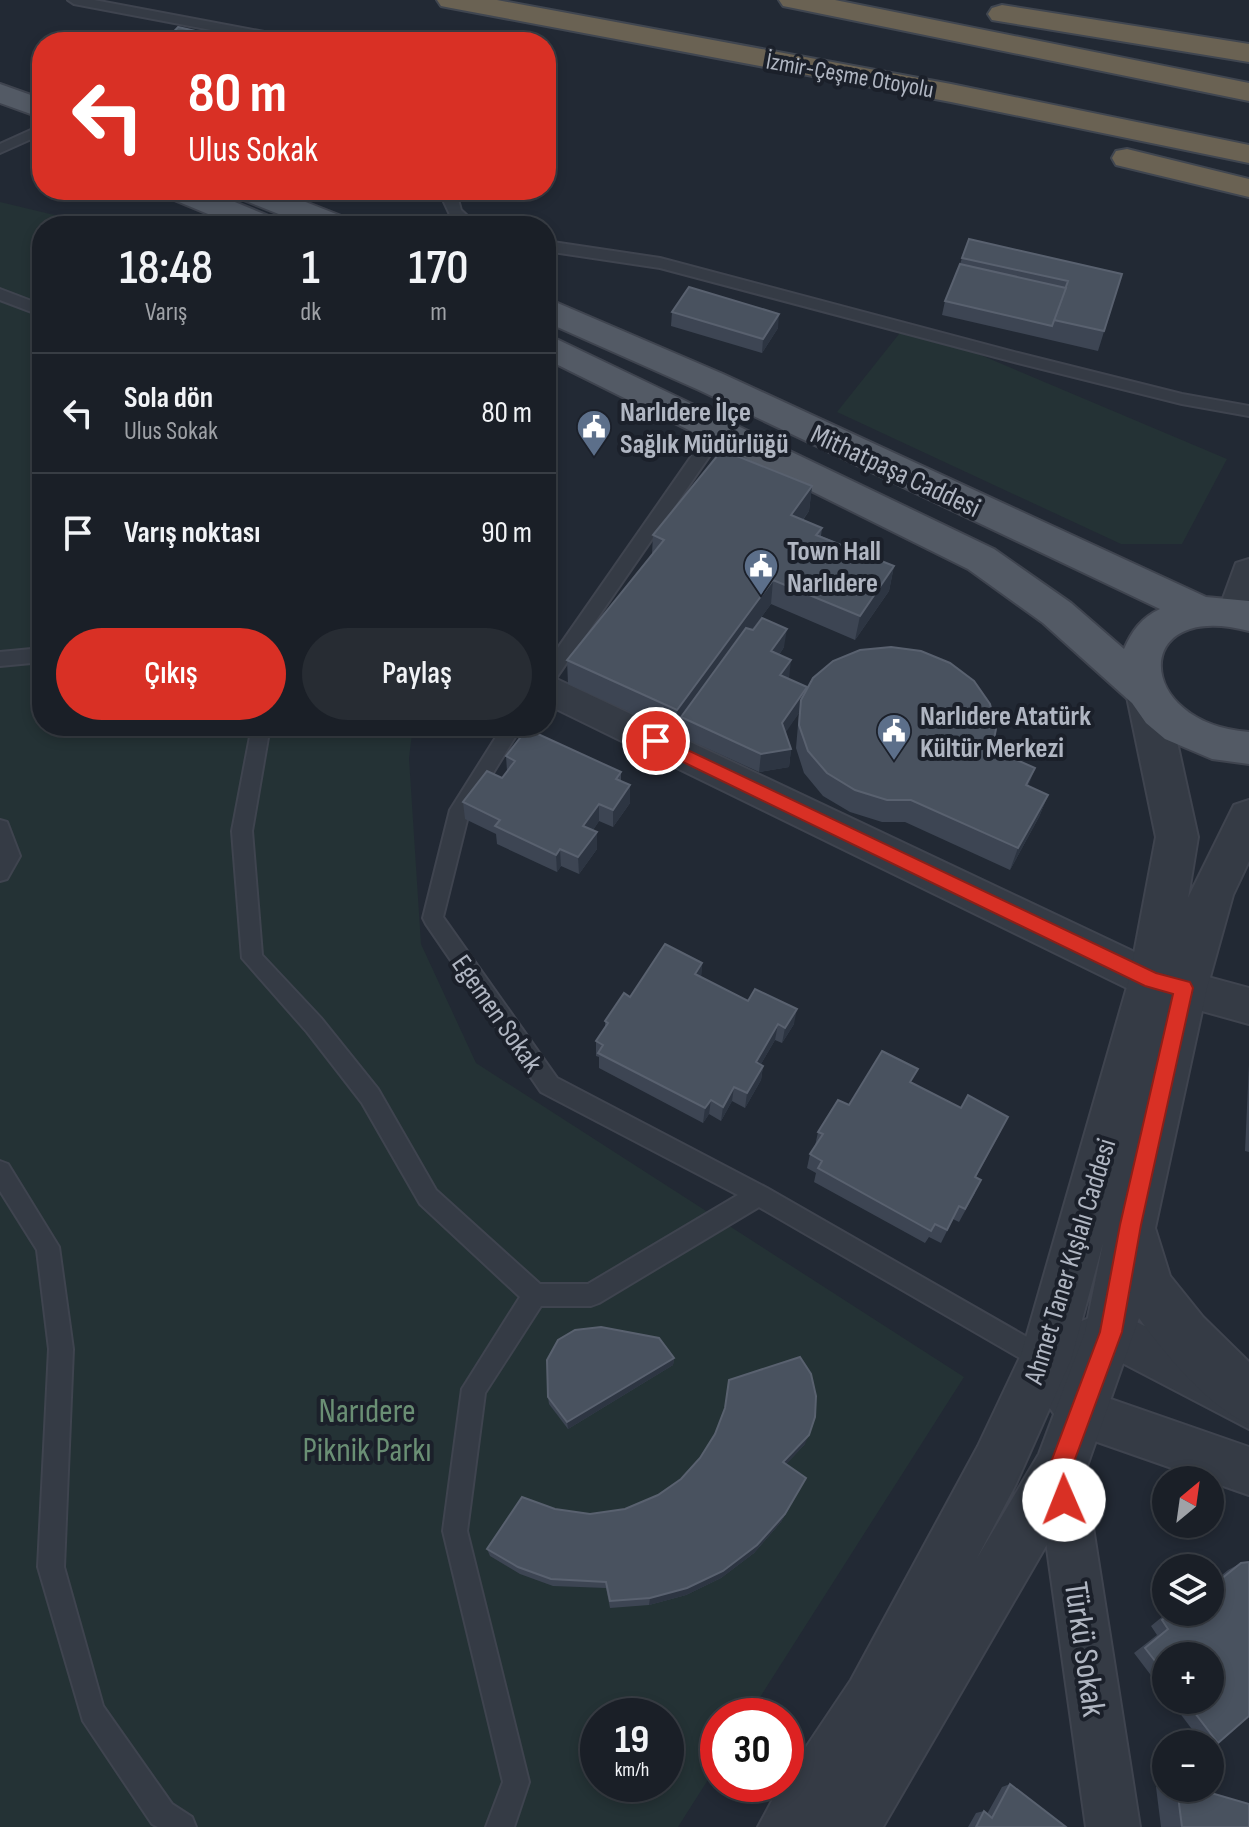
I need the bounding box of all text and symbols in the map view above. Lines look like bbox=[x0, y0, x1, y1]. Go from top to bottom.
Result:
street label: İzmir-Çeşme Otoyolu bbox=[764, 46, 936, 105]
text: 80 m bbox=[188, 61, 287, 128]
icon: left bbox=[56, 64, 160, 168]
text: Ulus Sokak bbox=[188, 129, 318, 172]
text: 18:48 bbox=[119, 240, 213, 297]
text: 1 bbox=[302, 240, 320, 297]
text: 170 bbox=[409, 240, 469, 297]
text: Varış bbox=[145, 297, 187, 328]
text: dk bbox=[300, 297, 321, 328]
text: m bbox=[430, 297, 447, 328]
text: Sola dön bbox=[124, 380, 213, 416]
icon: left bbox=[56, 391, 100, 435]
text: 80 m bbox=[481, 395, 532, 431]
place label: Narlıdere İlçe Sağlık Müdürlüğü bbox=[620, 396, 788, 461]
public building icon: Narlıdere İlçe Sağlık Müdürlüğü bbox=[575, 408, 613, 458]
text: Ulus Sokak bbox=[124, 416, 218, 447]
street label: Mithatpaşa Caddesi bbox=[805, 418, 985, 525]
icon: arrive bbox=[56, 511, 100, 555]
text: Varış noktası bbox=[124, 515, 260, 551]
text: 90 m bbox=[481, 515, 532, 551]
place label: Town Hall Narlıdere bbox=[787, 535, 881, 600]
public building icon: Town Hall Narlıdere bbox=[742, 547, 780, 597]
button: Çıkış bbox=[56, 628, 286, 720]
button: Paylaş bbox=[302, 628, 532, 720]
place label: Narlıdere Atatürk Kültür Merkezi bbox=[920, 700, 1091, 765]
pin bbox=[622, 707, 690, 775]
public building icon: Narlıdere Atatürk Kültür Merkezi bbox=[875, 712, 913, 762]
icon: arrive bbox=[634, 719, 678, 763]
street label: Egemen Sokak bbox=[444, 949, 549, 1079]
street label: Ahmet Taner Kışlalı Caddesi bbox=[1017, 1135, 1123, 1389]
park label: Narıdere Piknik Parkı bbox=[303, 1391, 432, 1471]
position arrow bbox=[1022, 1458, 1106, 1542]
north arrow bbox=[1152, 1466, 1224, 1538]
map controls bbox=[1152, 1466, 1224, 1802]
button: layers bbox=[1152, 1554, 1224, 1626]
street label: Türkü Sokak bbox=[1055, 1579, 1114, 1719]
button: + bbox=[1152, 1642, 1224, 1714]
speed limit sign: 30 bbox=[700, 1698, 804, 1802]
text: 19 bbox=[615, 1716, 649, 1764]
button: − bbox=[1152, 1730, 1224, 1802]
text: km/h bbox=[615, 1758, 649, 1782]

